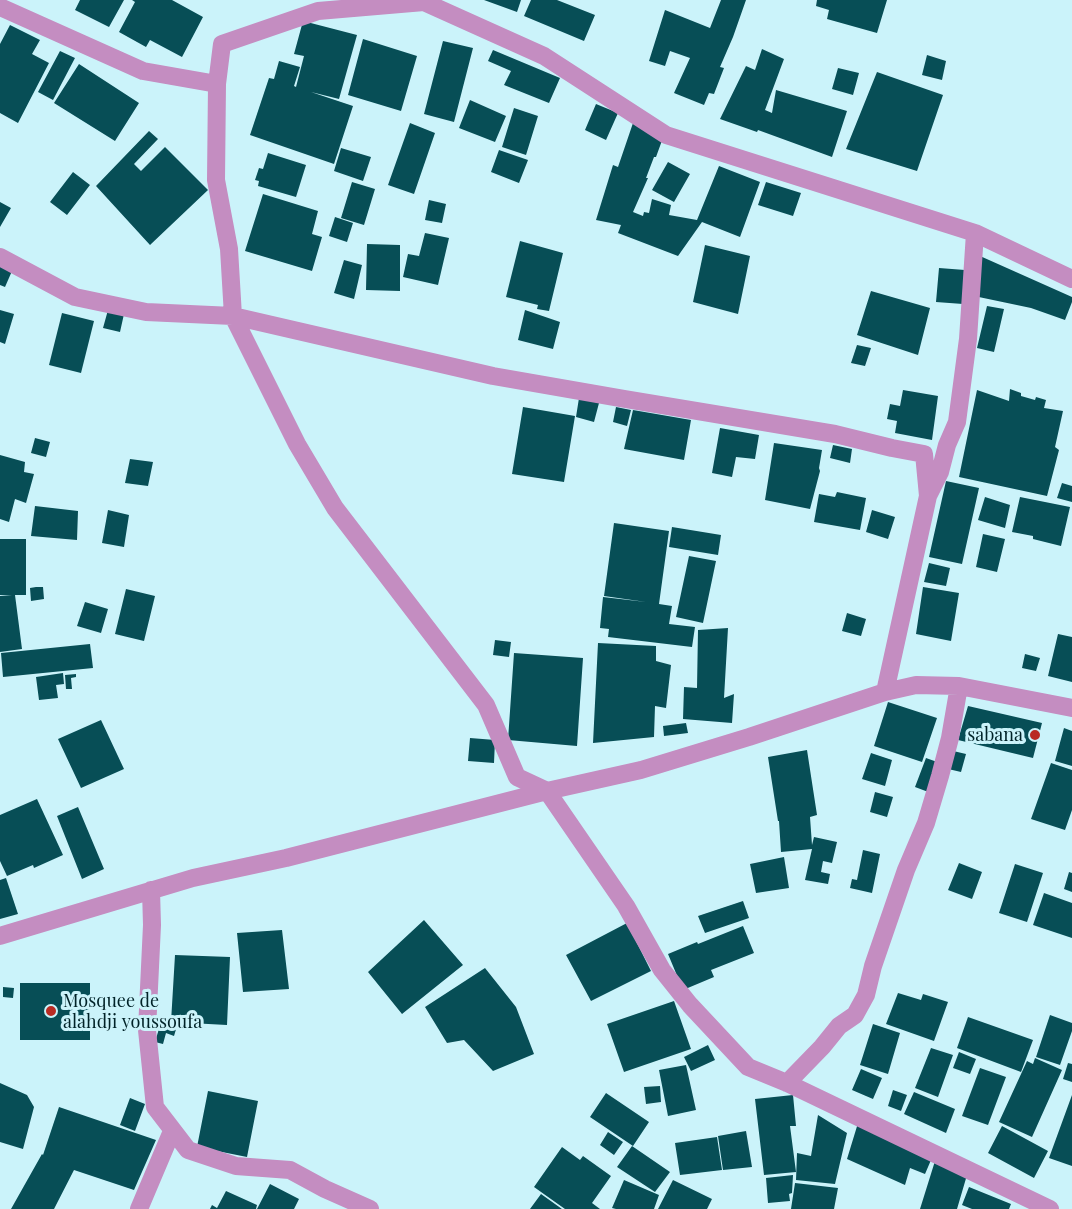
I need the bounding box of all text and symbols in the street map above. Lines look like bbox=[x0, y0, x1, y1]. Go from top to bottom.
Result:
place label: sabana bbox=[967, 724, 1023, 746]
marker: sabana bbox=[1028, 728, 1042, 742]
place label: Mosquee de alahdji youssoufa bbox=[63, 990, 202, 1032]
marker: Mosquee de alahdji youssoufa bbox=[44, 1004, 58, 1018]

